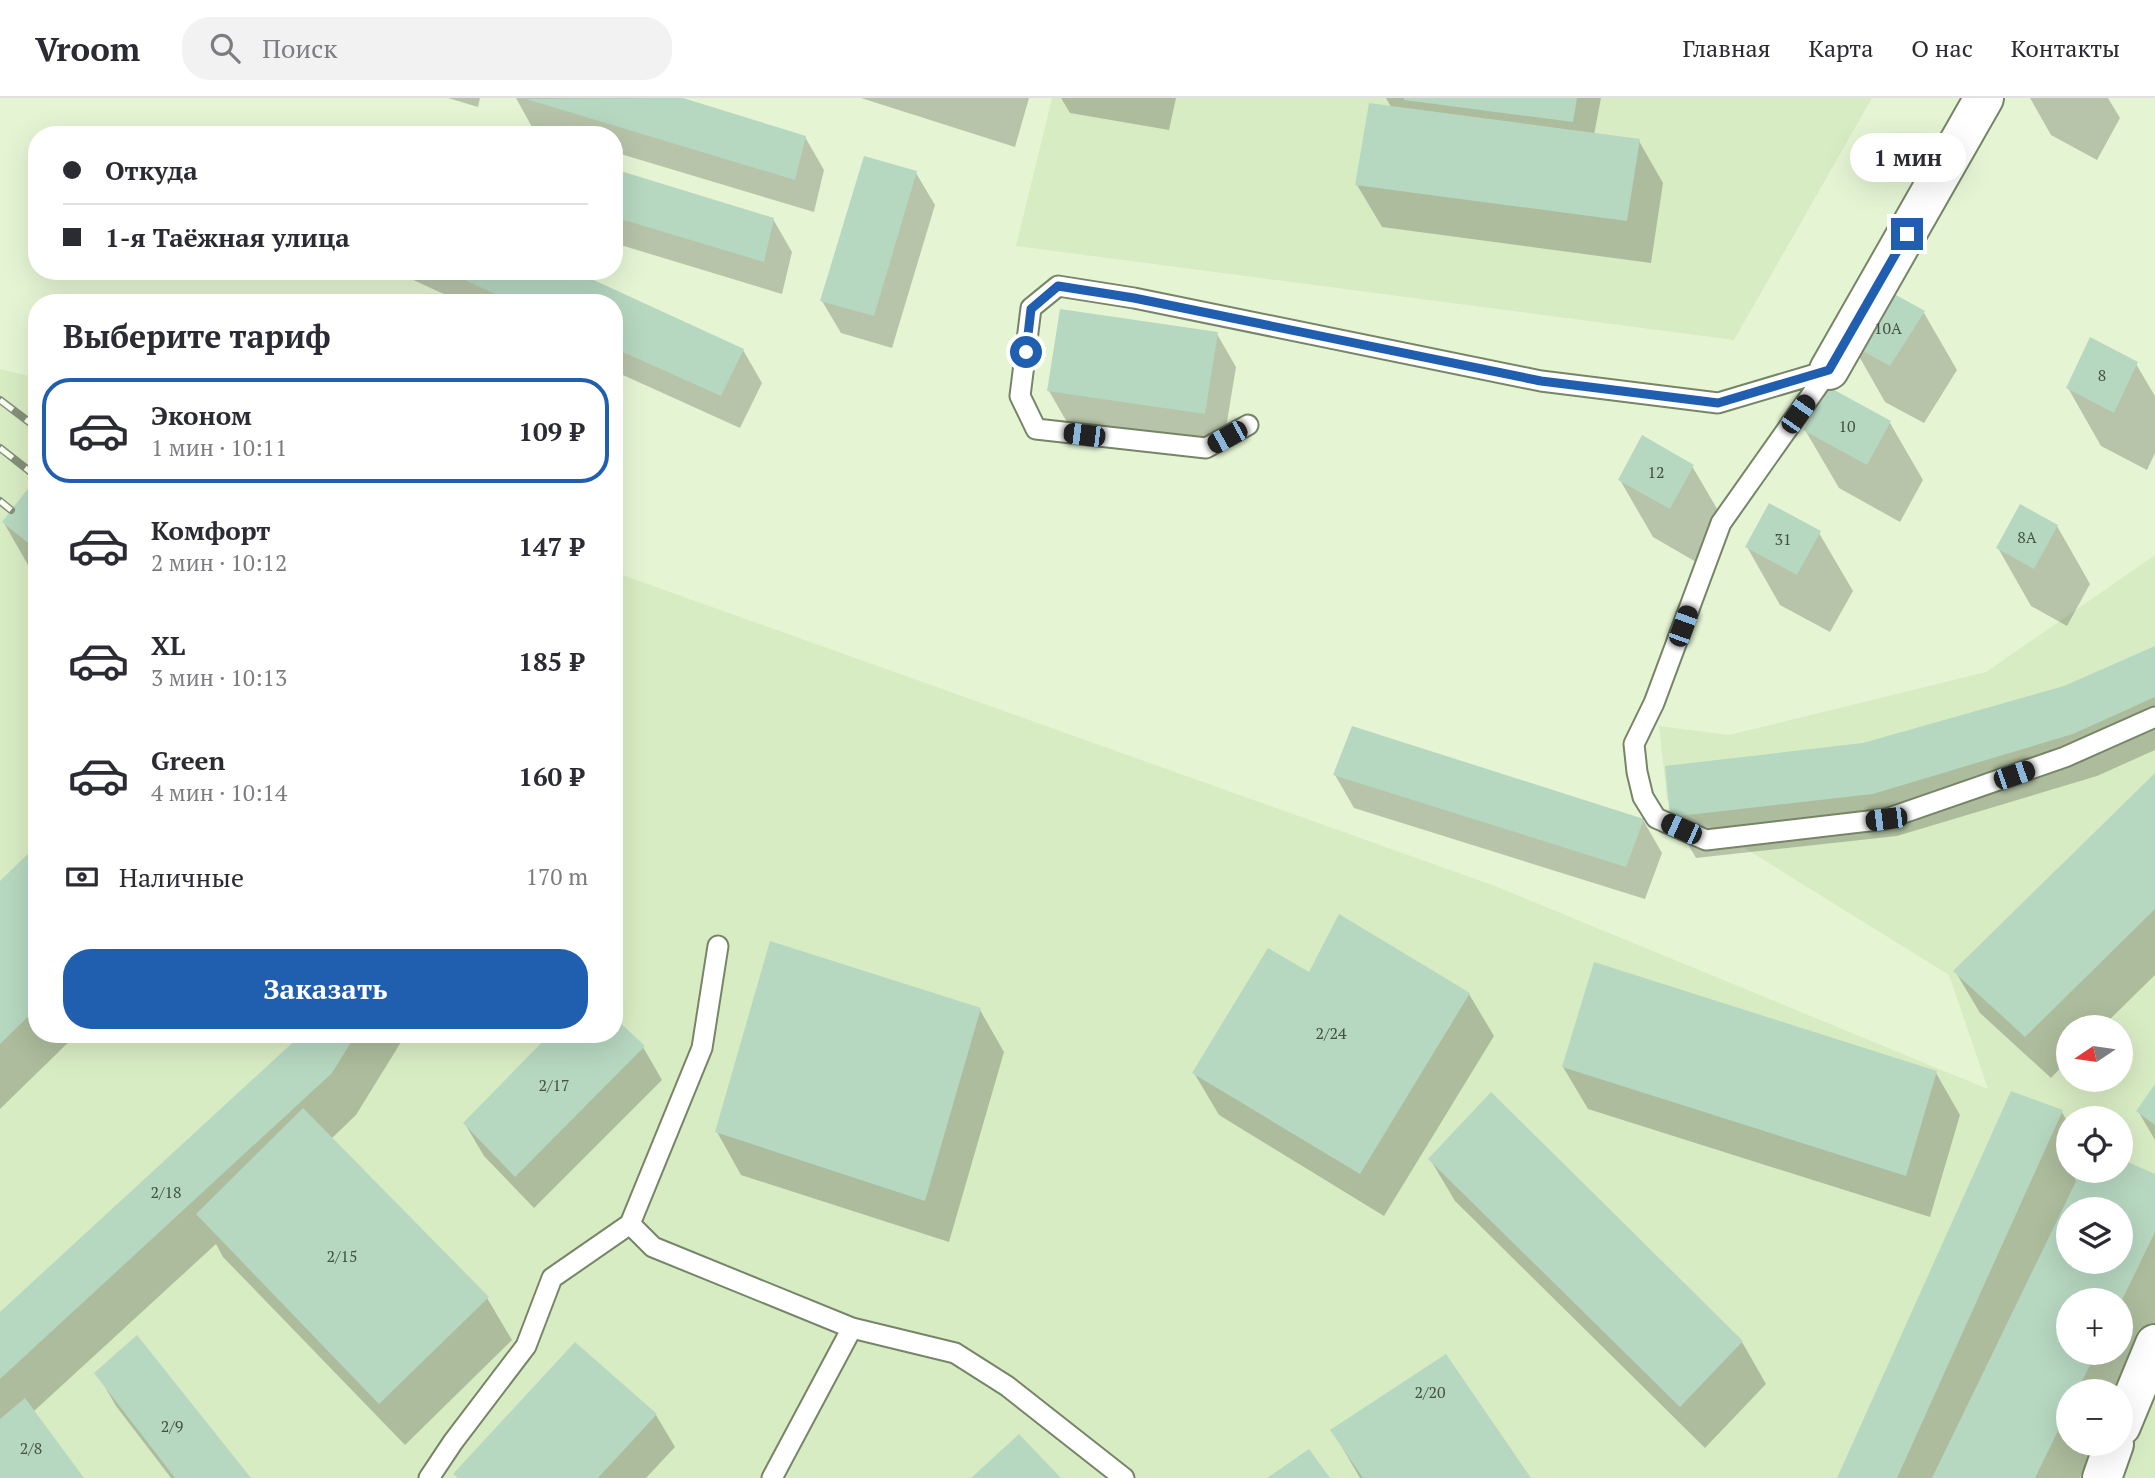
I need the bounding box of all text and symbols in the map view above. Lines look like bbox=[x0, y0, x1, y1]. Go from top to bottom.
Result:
search box bbox=[182, 17, 672, 80]
text: Vroom bbox=[35, 27, 140, 70]
icon: search bbox=[206, 29, 244, 67]
text: Поиск bbox=[262, 31, 337, 65]
text: Главная bbox=[1682, 32, 1770, 64]
text: Карта bbox=[1808, 32, 1873, 64]
text: О нас bbox=[1911, 32, 1973, 64]
text: Контакты bbox=[2011, 32, 2120, 64]
callout: 1 мин bbox=[1849, 132, 1965, 181]
text: 1 мин bbox=[1874, 142, 1942, 173]
text: Откуда bbox=[105, 153, 198, 187]
route end bbox=[1891, 218, 1923, 250]
text: 1-я Таёжная улица bbox=[105, 220, 350, 254]
text: Выберите тариф bbox=[63, 315, 331, 357]
house number: 10А bbox=[1874, 317, 1902, 339]
route start bbox=[1010, 336, 1042, 368]
house number: 8 bbox=[2098, 364, 2106, 386]
car bbox=[1778, 391, 1819, 437]
text: Эконом bbox=[151, 398, 252, 432]
icon: car bbox=[67, 399, 130, 462]
text: 109 ₽ bbox=[518, 414, 584, 448]
house number: 10 bbox=[1838, 415, 1856, 437]
car bbox=[1204, 418, 1251, 456]
car bbox=[1062, 422, 1107, 448]
text: 1 мин · 10:11 bbox=[151, 432, 287, 463]
house number: 12 bbox=[1647, 461, 1665, 483]
text: Комфорт bbox=[151, 513, 270, 547]
icon: car bbox=[67, 514, 130, 577]
house number: 8А bbox=[2017, 526, 2037, 548]
house number: 31 bbox=[1774, 528, 1792, 550]
text: 147 ₽ bbox=[518, 529, 584, 563]
text: 2 мин · 10:12 bbox=[151, 547, 287, 578]
car bbox=[1666, 603, 1701, 649]
text: XL bbox=[151, 628, 185, 662]
icon: car bbox=[67, 629, 130, 692]
text: 185 ₽ bbox=[518, 644, 584, 678]
text: 3 мин · 10:13 bbox=[151, 662, 287, 693]
text: Green bbox=[151, 743, 225, 777]
icon: car bbox=[67, 744, 130, 807]
car bbox=[1991, 758, 2038, 792]
text: 160 ₽ bbox=[518, 759, 584, 793]
text: 4 мин · 10:14 bbox=[151, 777, 287, 808]
car bbox=[1864, 806, 1909, 832]
car bbox=[1658, 811, 1705, 847]
icon: cash bbox=[63, 858, 101, 896]
text: Наличные bbox=[119, 860, 244, 894]
text: 170 m bbox=[526, 861, 588, 892]
button: Заказать bbox=[63, 949, 588, 1029]
north arrow bbox=[2056, 1015, 2133, 1092]
map controls bbox=[2056, 1015, 2133, 1456]
house number: 2/24 bbox=[1315, 1022, 1347, 1044]
house number: 2/17 bbox=[538, 1074, 570, 1096]
button: locate bbox=[2056, 1106, 2133, 1183]
house number: 2/18 bbox=[150, 1181, 182, 1203]
button: layers bbox=[2056, 1197, 2133, 1274]
house number: 2/15 bbox=[326, 1245, 358, 1267]
button: + bbox=[2056, 1288, 2133, 1365]
button: − bbox=[2056, 1379, 2133, 1456]
house number: 2/20 bbox=[1414, 1381, 1446, 1403]
house number: 2/9 bbox=[161, 1415, 183, 1437]
house number: 2/8 bbox=[20, 1437, 42, 1459]

